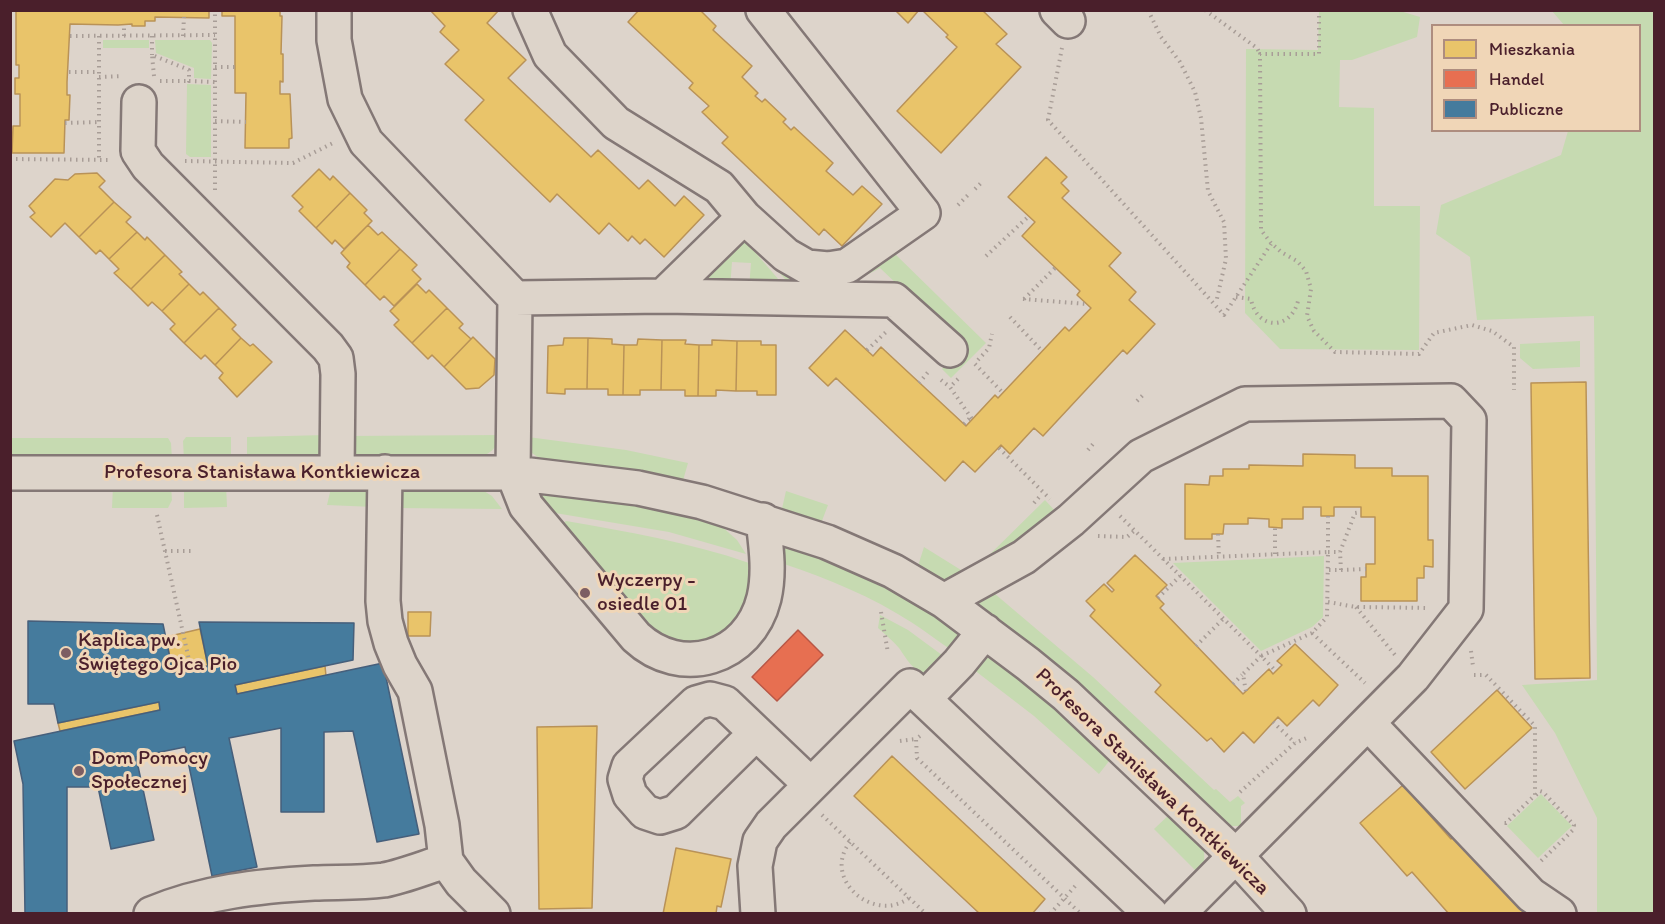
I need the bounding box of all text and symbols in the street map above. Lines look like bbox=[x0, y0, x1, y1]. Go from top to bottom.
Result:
legend bbox=[1431, 24, 1641, 132]
text: Mieszkania bbox=[1489, 38, 1575, 60]
text: Handel bbox=[1489, 68, 1544, 90]
text: Publiczne bbox=[1489, 98, 1563, 120]
street label: Profesora Stanisława Kontkiewicza bbox=[104, 460, 420, 486]
place label: Wyczerpy - osiedle 01 bbox=[597, 568, 696, 618]
marker: Wyczerpy - osiedle 01 bbox=[578, 586, 592, 600]
place label: Kaplica pw. Świętego Ojca Pio bbox=[78, 628, 237, 678]
marker: Kaplica pw. Świętego Ojca Pio bbox=[59, 646, 73, 660]
street label: Profesora Stanisława Kontkiewicza bbox=[1030, 663, 1274, 901]
place label: Dom Pomocy Społecznej bbox=[91, 746, 208, 796]
marker: Dom Pomocy Społecznej bbox=[72, 764, 86, 778]

